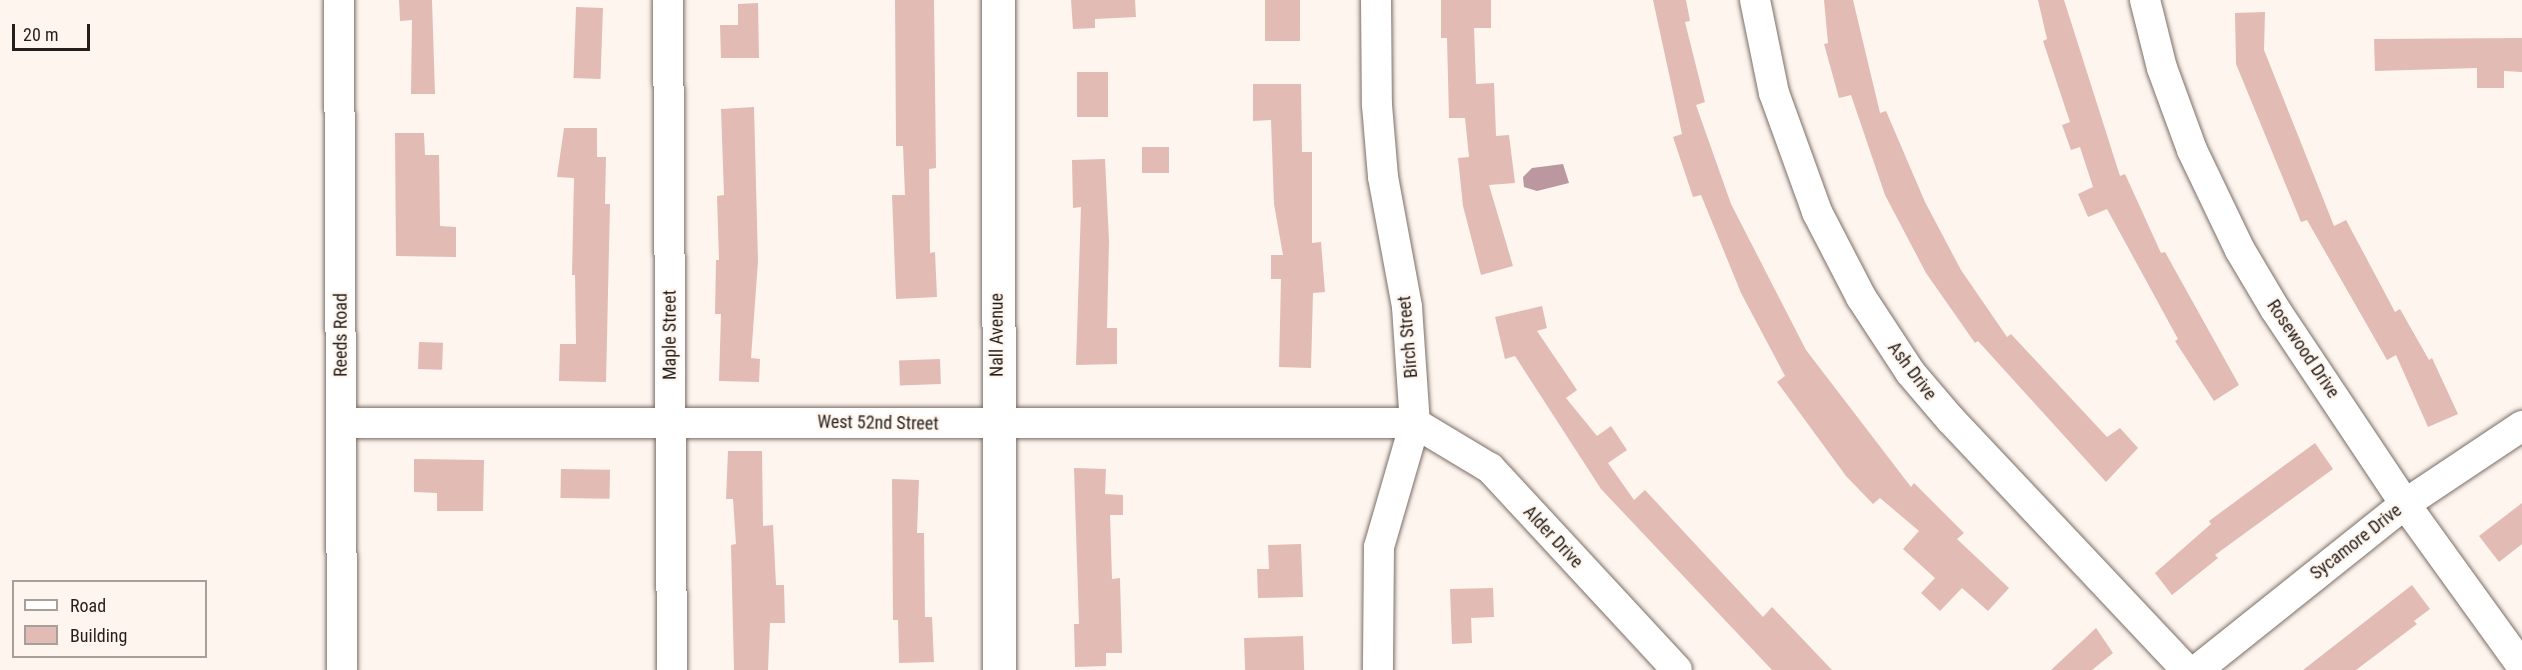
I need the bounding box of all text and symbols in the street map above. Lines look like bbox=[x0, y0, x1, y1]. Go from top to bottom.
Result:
scale bar bbox=[15, 12, 93, 50]
text: 20 m bbox=[23, 24, 58, 45]
street label: Maple Street bbox=[659, 290, 681, 380]
street label: Reeds Road bbox=[330, 293, 352, 377]
street label: Nall Avenue bbox=[986, 293, 1008, 377]
street label: Birch Street bbox=[1394, 295, 1422, 379]
street label: Rosewood Drive bbox=[2262, 296, 2344, 402]
street label: Ash Drive bbox=[1883, 338, 1941, 404]
street label: West 52nd Street bbox=[817, 411, 939, 435]
street label: Sycamore Drive bbox=[2306, 500, 2406, 584]
street label: Alder Drive bbox=[1519, 501, 1587, 573]
legend bbox=[12, 580, 207, 658]
text: Road bbox=[70, 595, 106, 616]
text: Building bbox=[70, 625, 127, 646]

